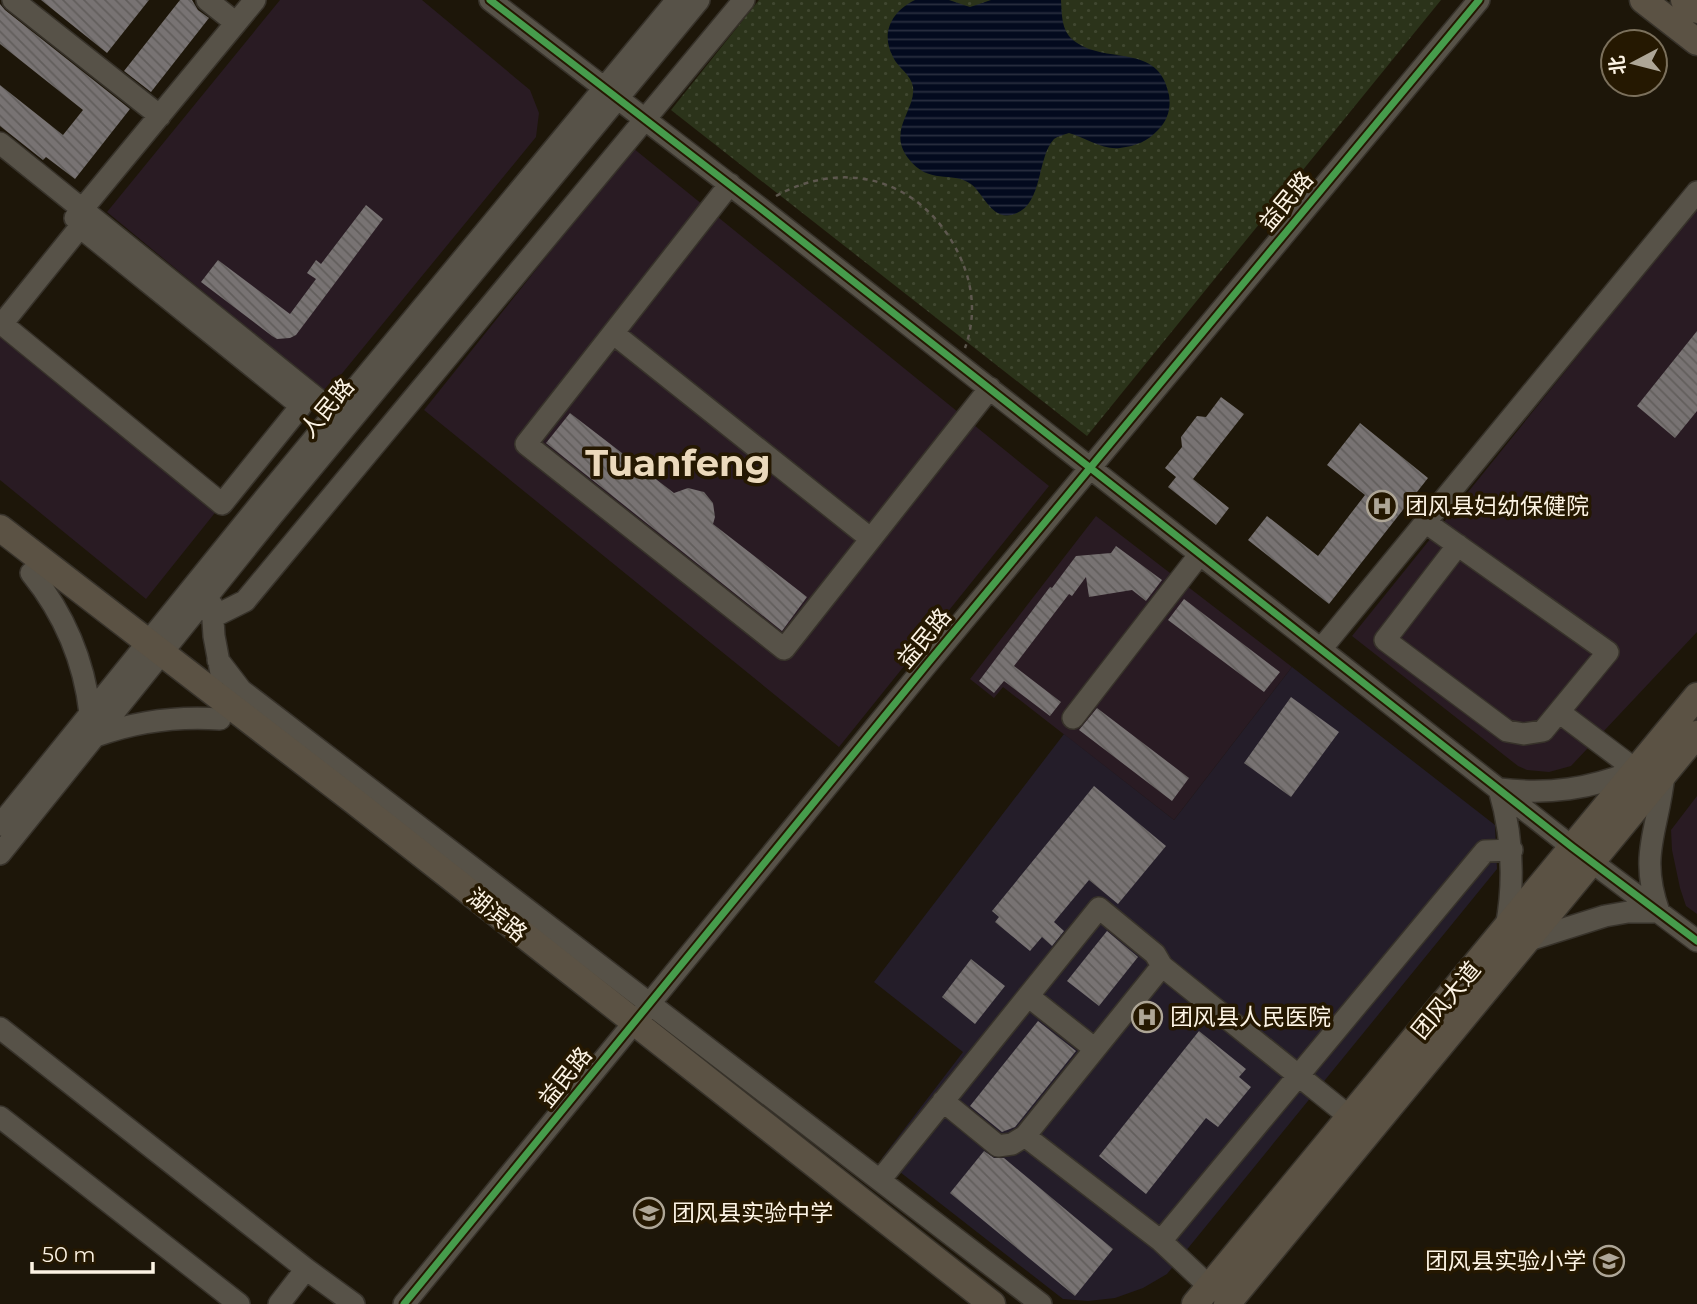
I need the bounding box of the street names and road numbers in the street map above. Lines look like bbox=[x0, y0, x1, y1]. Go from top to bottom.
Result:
street label: 益民路 bbox=[1253, 166, 1319, 236]
street label: 人民路 bbox=[294, 373, 360, 443]
street label: 益民路 bbox=[891, 603, 957, 673]
street label: 湖滨路 bbox=[461, 882, 533, 948]
street label: 团风大道 bbox=[1406, 956, 1486, 1044]
street label: 益民路 bbox=[532, 1041, 598, 1113]

